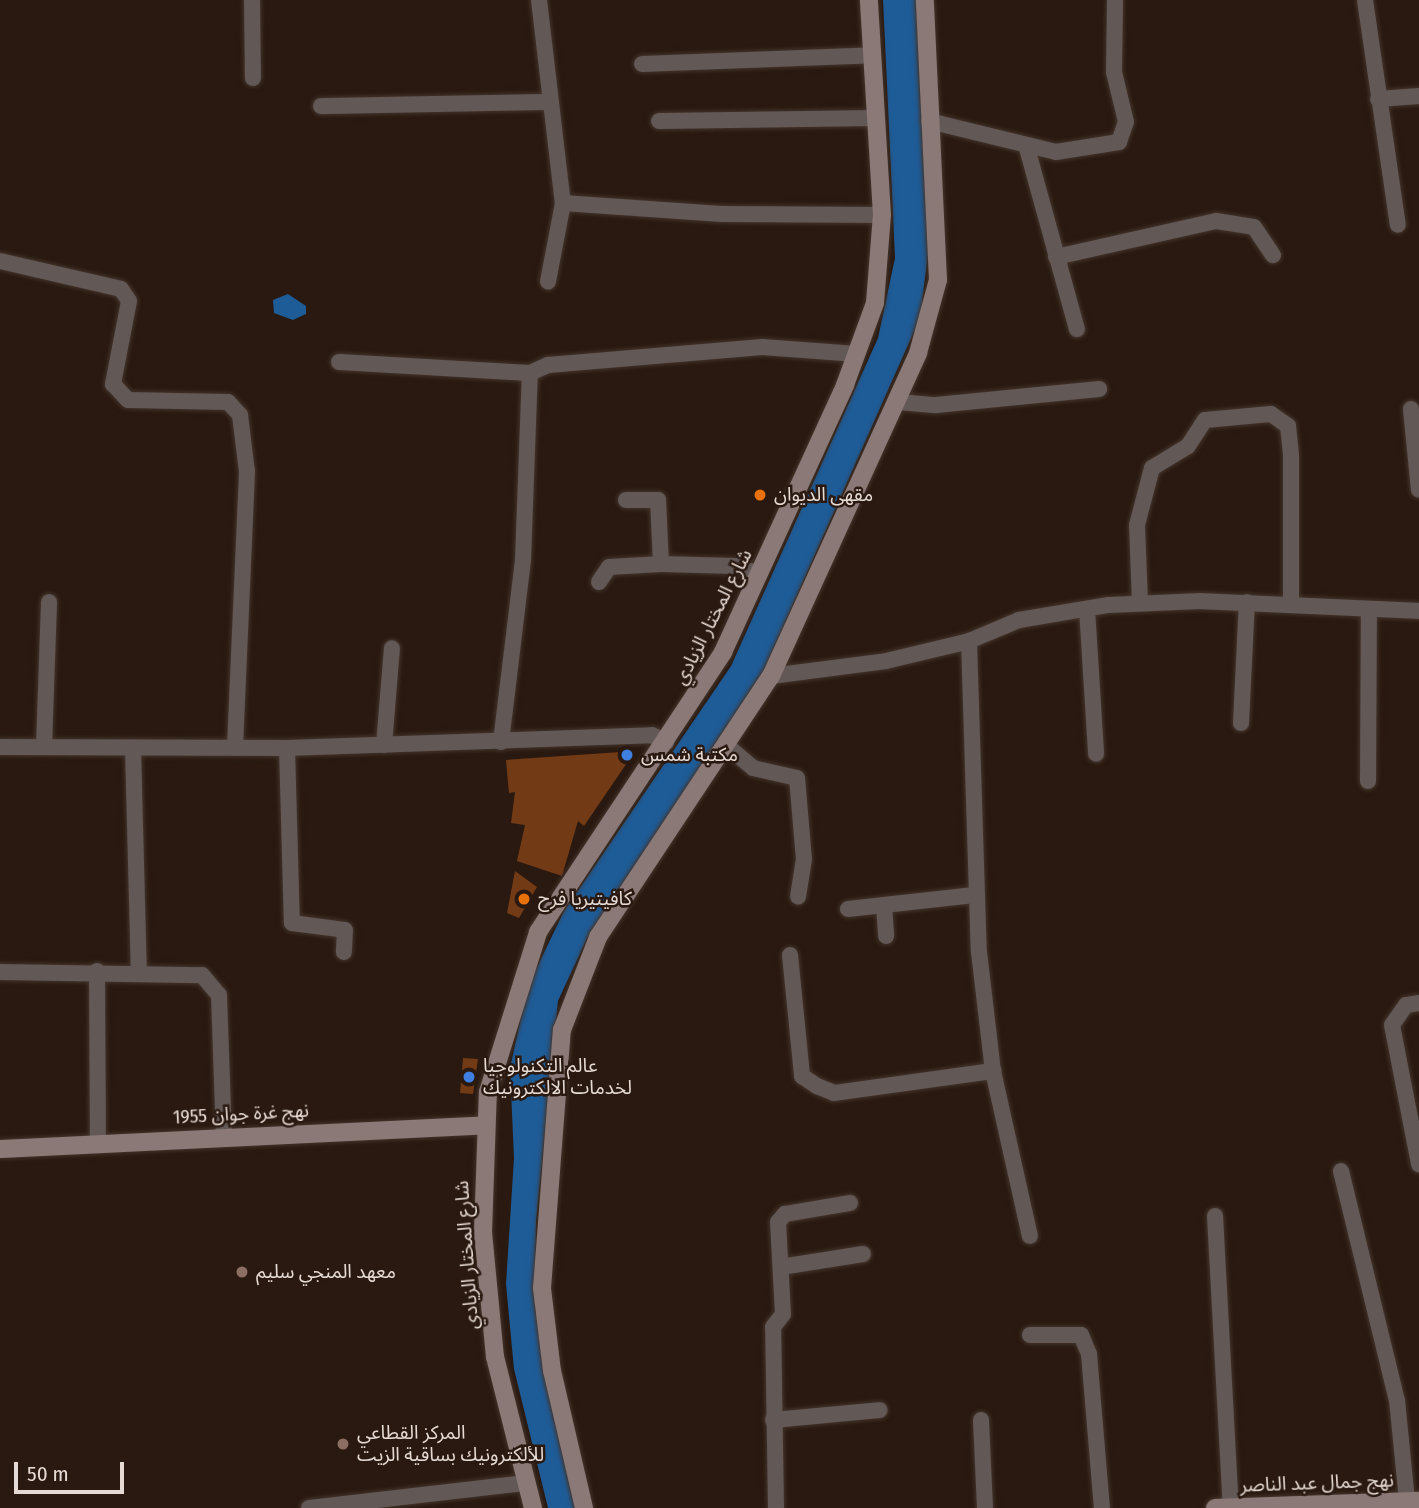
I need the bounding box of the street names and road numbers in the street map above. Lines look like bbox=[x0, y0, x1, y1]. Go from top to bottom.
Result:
street label: شارع المختار الزيادي bbox=[669, 545, 757, 689]
street label: نهج غرة جوان 1955 bbox=[172, 1099, 310, 1129]
street label: شارع المختار الزيادي bbox=[450, 1180, 484, 1330]
street label: نهج جمال عبد الناصر bbox=[1240, 1469, 1394, 1497]

